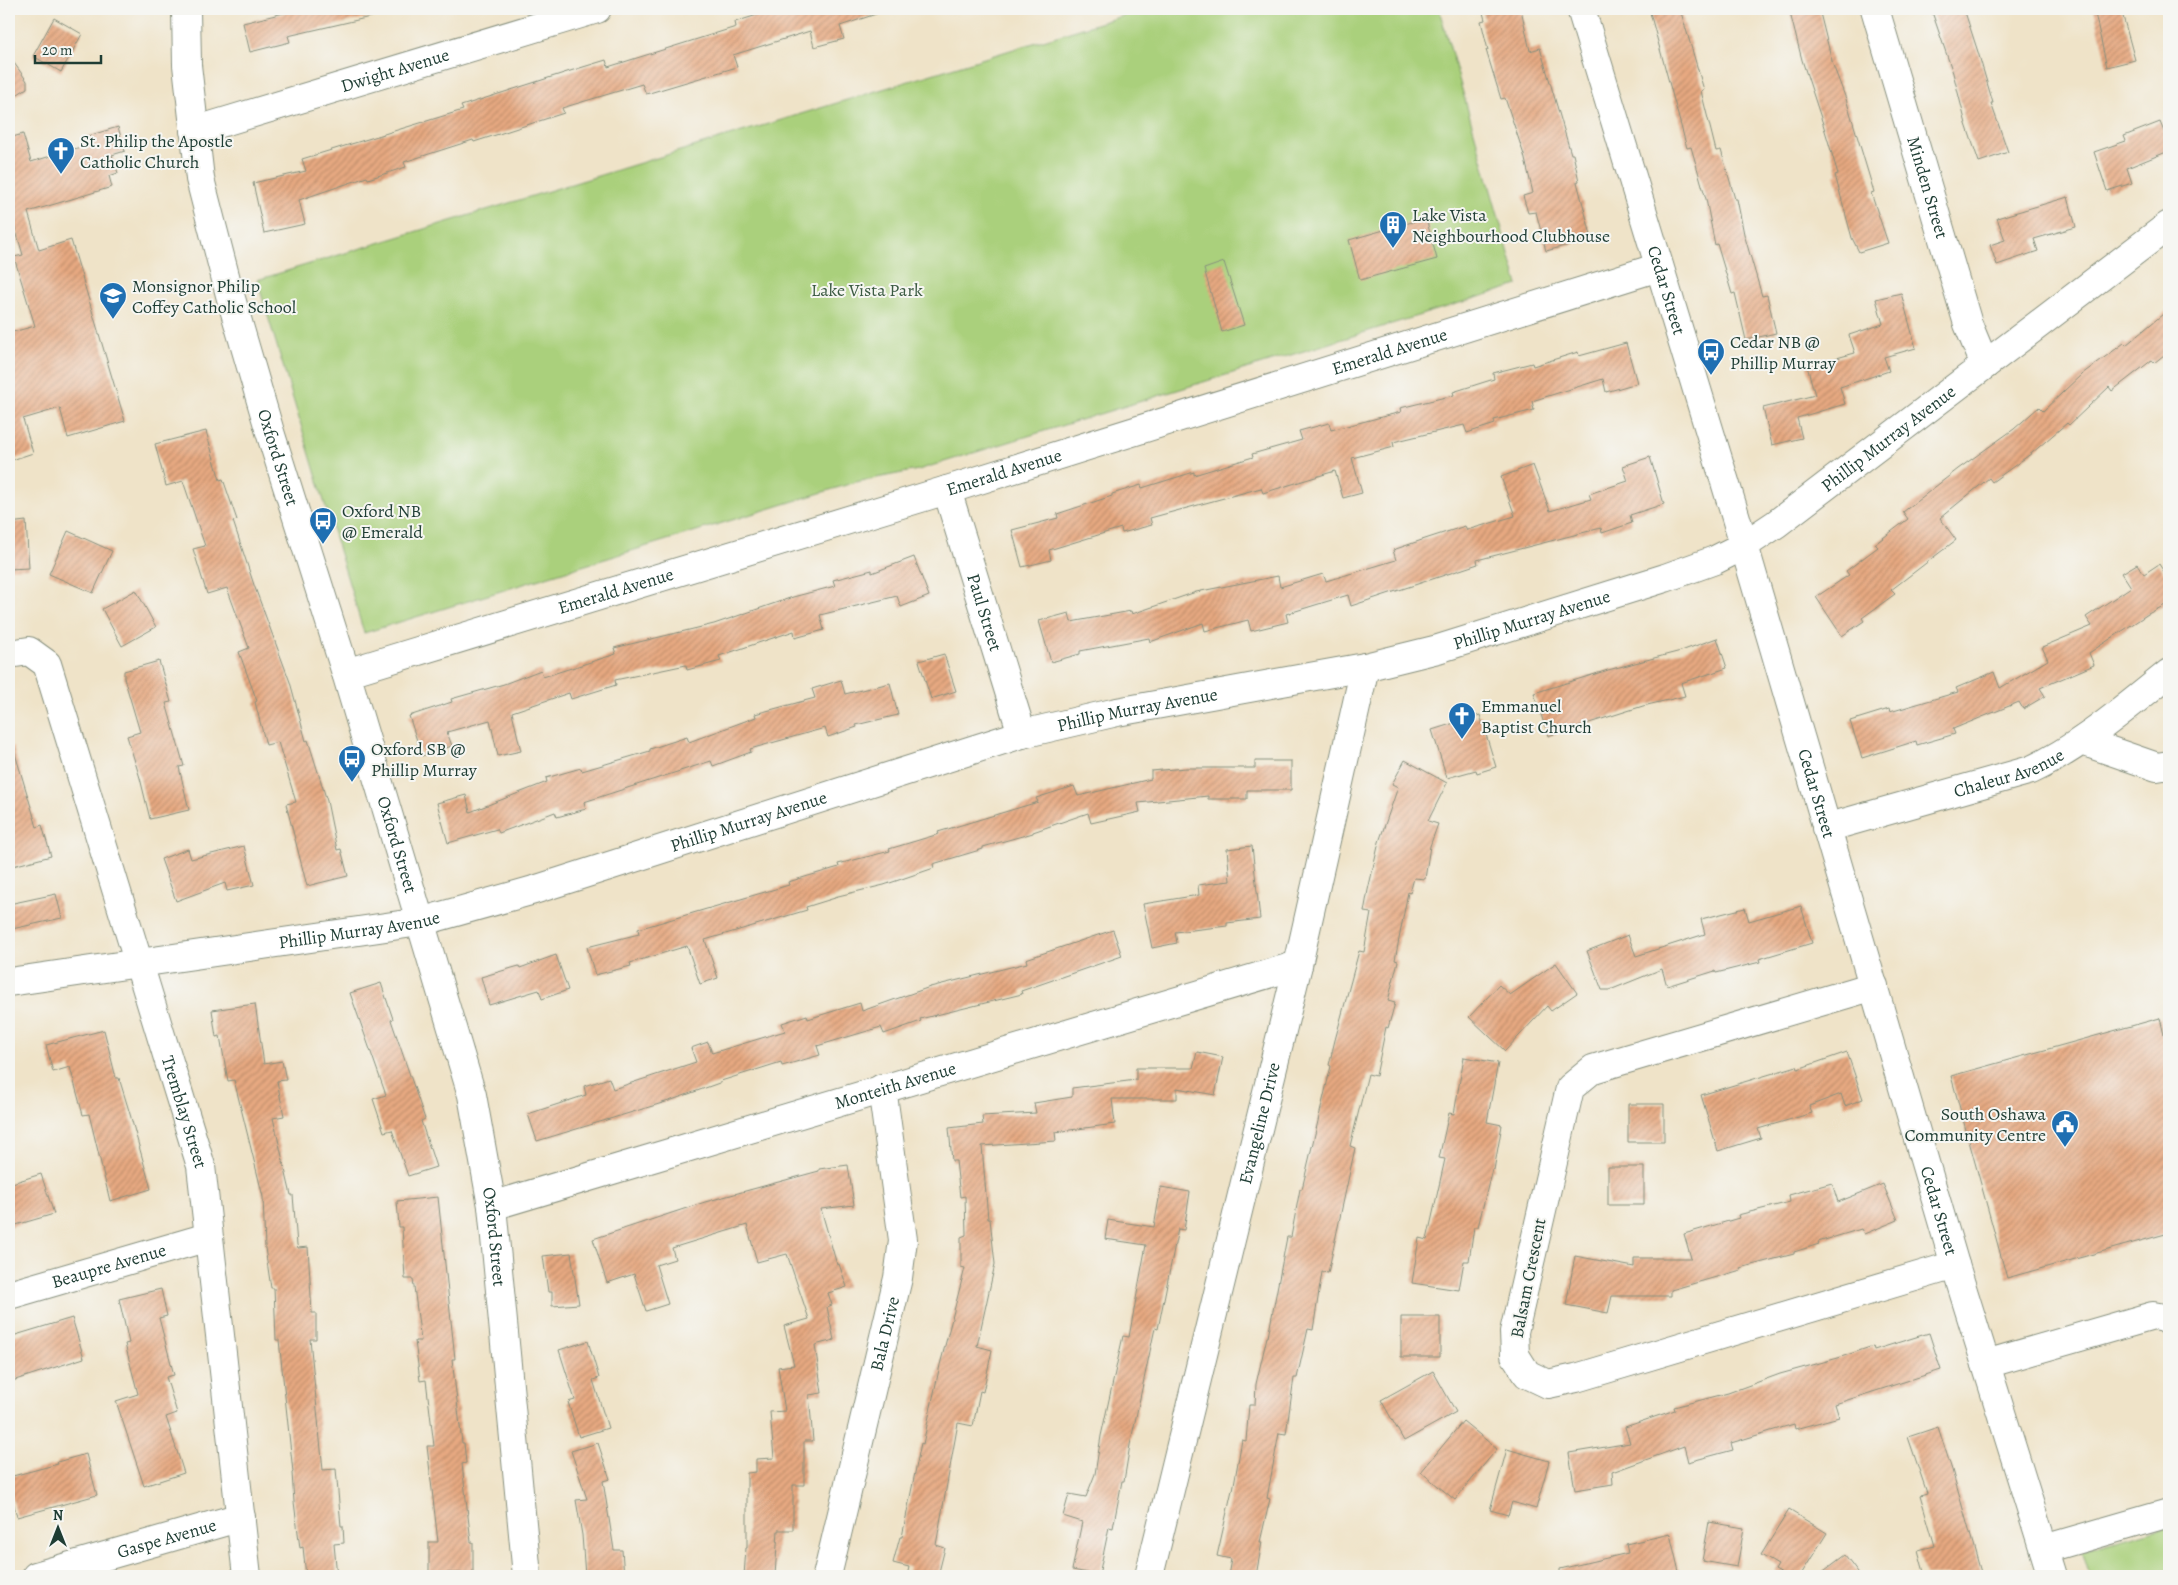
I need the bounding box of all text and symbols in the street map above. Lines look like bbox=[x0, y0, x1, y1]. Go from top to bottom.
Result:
scale bar bbox=[35, 32, 101, 64]
text: 20 m bbox=[42, 40, 73, 60]
street label: Dwight Avenue bbox=[338, 42, 452, 98]
place label: St. Philip the Apostle Catholic Church bbox=[80, 129, 233, 174]
street label: Minden Street bbox=[1901, 133, 1954, 241]
church icon: St. Philip the Apostle Catholic Church bbox=[46, 136, 76, 175]
place label: Lake Vista Neighbourhood Clubhouse bbox=[1412, 203, 1610, 248]
building icon: Lake Vista Neighbourhood Clubhouse bbox=[1378, 210, 1408, 249]
street label: Cedar Street bbox=[1642, 243, 1692, 338]
place label: Monsignor Philip Coffey Catholic School bbox=[132, 274, 297, 319]
park label: Lake Vista Park bbox=[811, 278, 923, 302]
school or university icon: Monsignor Philip Coffey Catholic School bbox=[98, 281, 128, 320]
street label: Emerald Avenue bbox=[1329, 322, 1450, 381]
place label: Cedar NB @ Phillip Murray bbox=[1730, 330, 1837, 375]
bus stop icon: Cedar NB @ Phillip Murray bbox=[1696, 337, 1726, 376]
street label: Phillip Murray Avenue bbox=[1816, 380, 1961, 497]
street label: Oxford Street bbox=[252, 406, 305, 509]
street label: Emerald Avenue bbox=[943, 443, 1065, 501]
place label: Oxford NB @ Emerald bbox=[342, 499, 423, 544]
bus stop icon: Oxford NB @ Emerald bbox=[308, 506, 338, 545]
street label: Emerald Avenue bbox=[555, 562, 676, 620]
street label: Paul Street bbox=[961, 571, 1008, 654]
street label: Phillip Murray Avenue bbox=[1450, 584, 1613, 656]
street label: Phillip Murray Avenue bbox=[1055, 682, 1220, 737]
place label: Emmanuel Baptist Church bbox=[1481, 694, 1592, 739]
church icon: Emmanuel Baptist Church bbox=[1447, 701, 1477, 740]
place label: Oxford SB @ Phillip Murray bbox=[371, 737, 478, 782]
street label: Chaleur Avenue bbox=[1951, 743, 2069, 803]
bus stop icon: Oxford SB @ Phillip Murray bbox=[337, 744, 367, 783]
street label: Cedar Street bbox=[1792, 746, 1841, 841]
street label: Phillip Murray Avenue bbox=[667, 785, 830, 858]
street label: Oxford Street bbox=[371, 793, 423, 896]
street label: Phillip Murray Avenue bbox=[277, 905, 443, 955]
street label: Tremblay Street bbox=[156, 1053, 213, 1171]
street label: Monteith Avenue bbox=[832, 1056, 959, 1115]
street label: Evangeline Drive bbox=[1233, 1060, 1286, 1187]
place label: South Oshawa Community Centre bbox=[1904, 1102, 2047, 1147]
public building icon: South Oshawa Community Centre bbox=[2050, 1109, 2080, 1148]
street label: Cedar Street bbox=[1915, 1163, 1964, 1258]
street label: Oxford Street bbox=[477, 1185, 512, 1288]
street label: Balsam Crescent bbox=[1505, 1216, 1551, 1340]
street label: Beaupre Avenue bbox=[49, 1238, 169, 1294]
street label: Bala Drive bbox=[864, 1294, 905, 1374]
north arrow bbox=[32, 1502, 82, 1552]
text: N bbox=[53, 1506, 63, 1525]
street label: Gaspe Avenue bbox=[114, 1513, 219, 1564]

